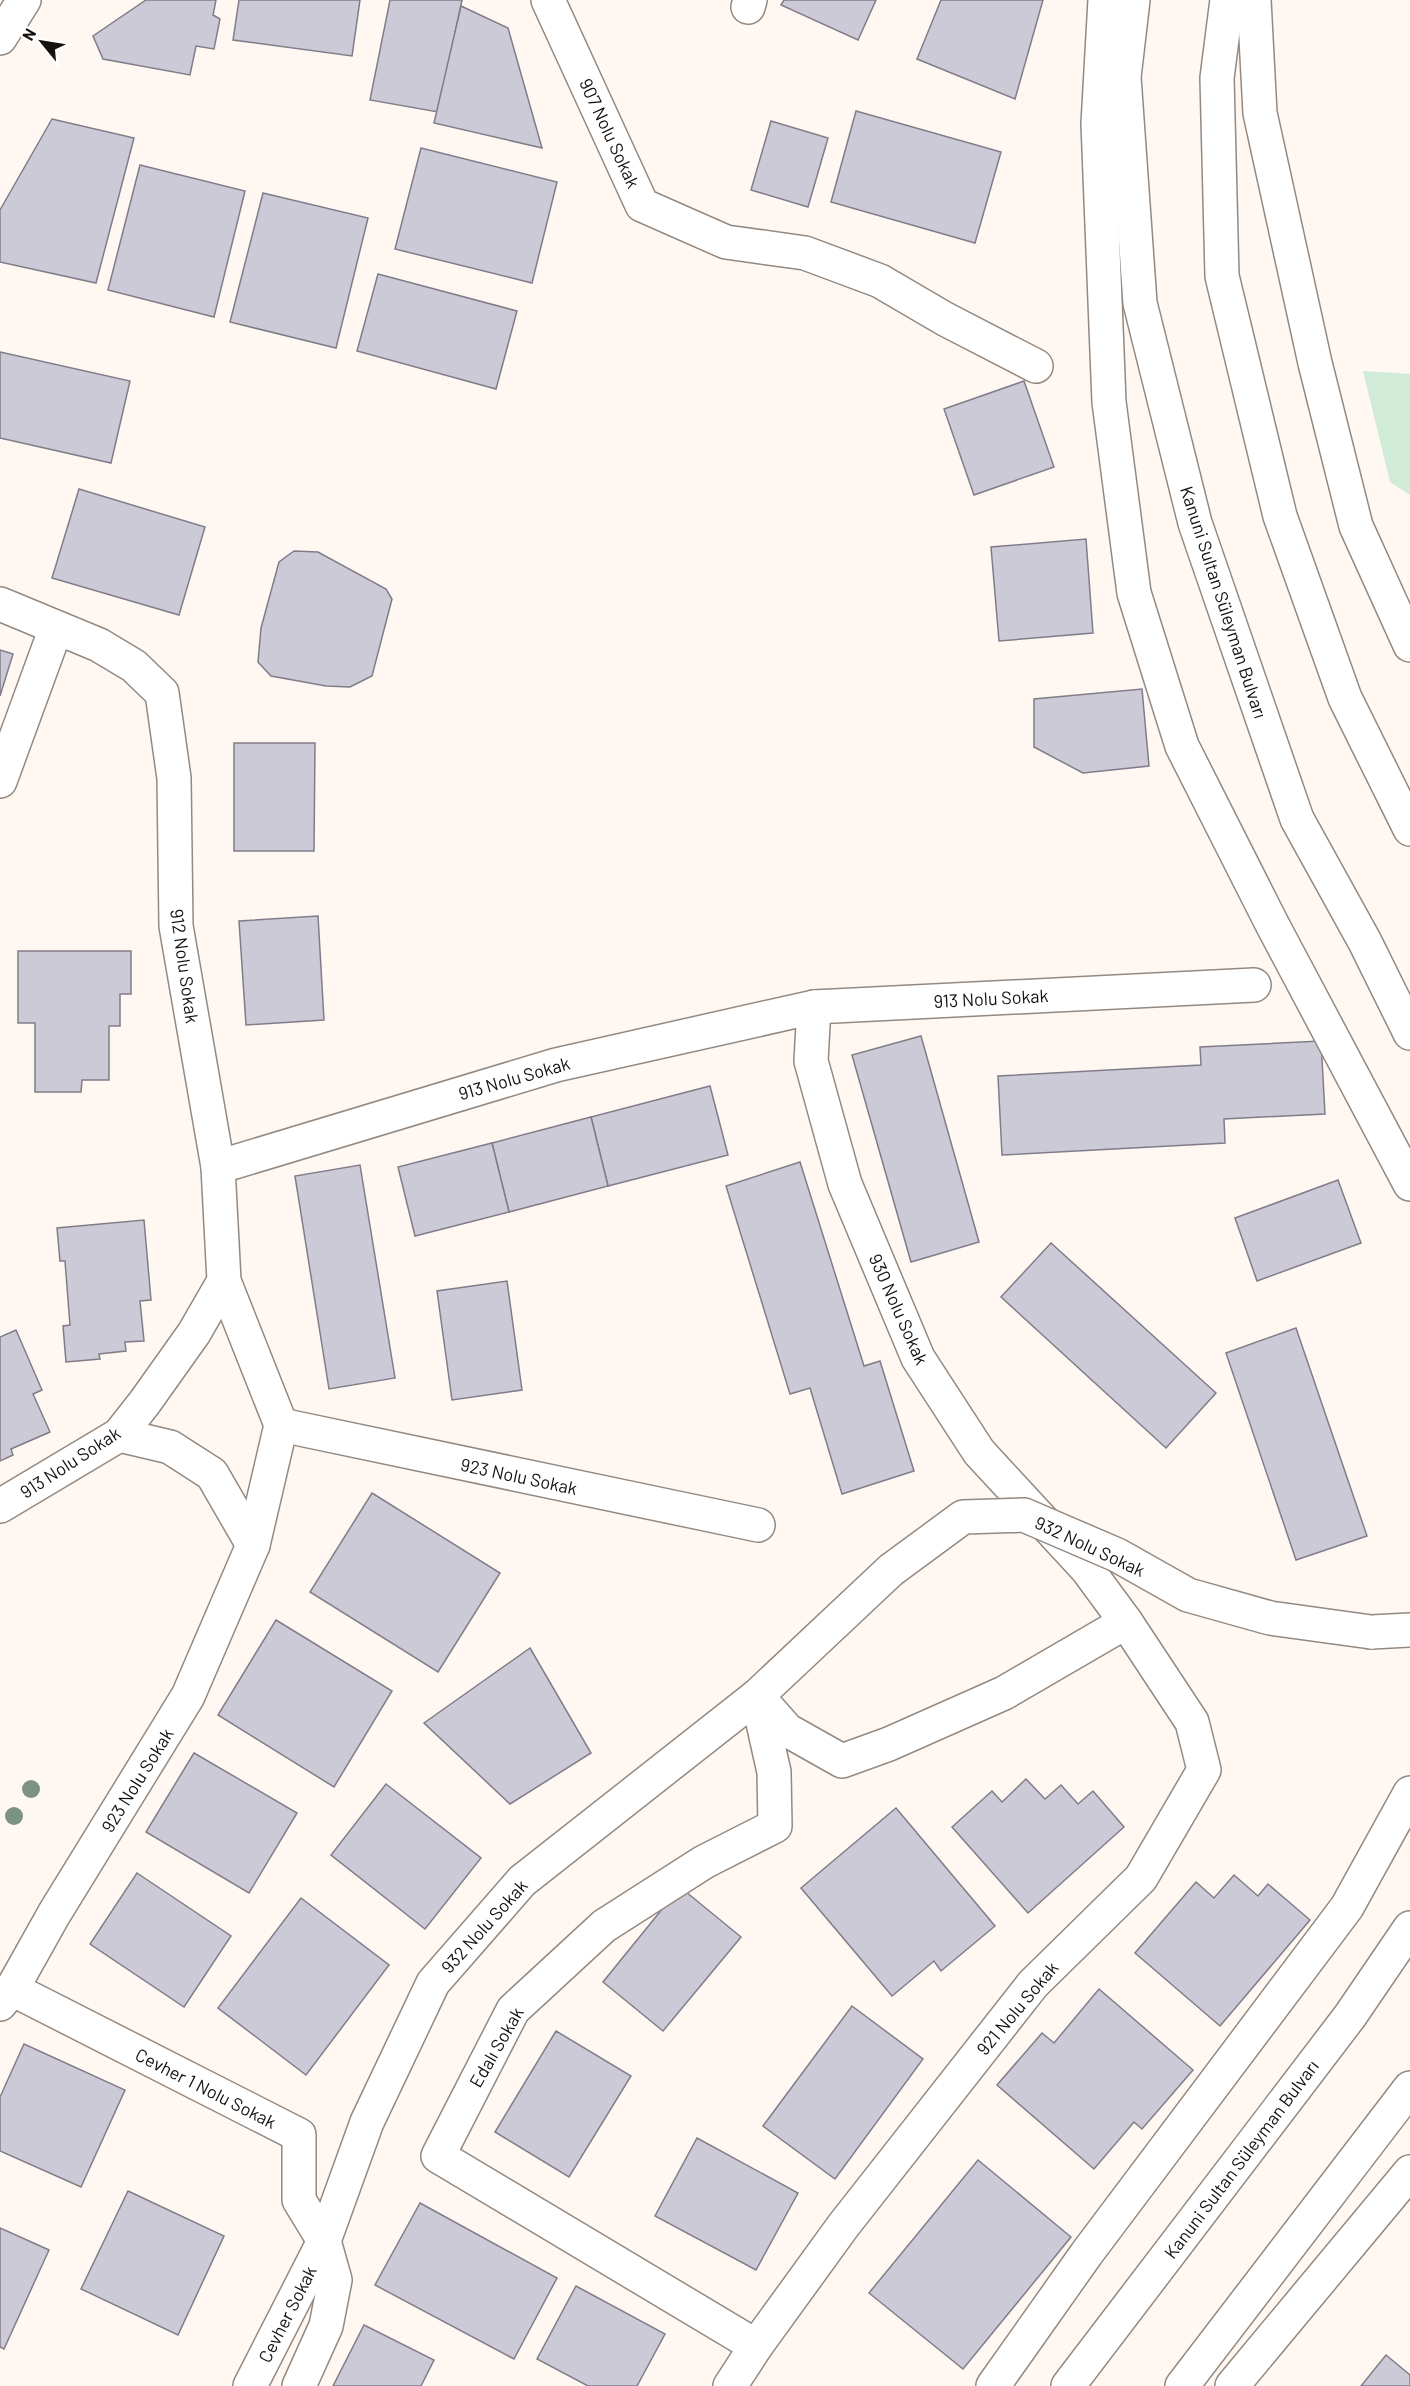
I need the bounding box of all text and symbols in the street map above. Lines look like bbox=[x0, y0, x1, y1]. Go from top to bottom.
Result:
north arrow bbox=[12, 12, 72, 72]
text: N bbox=[18, 25, 39, 44]
street label: 907 Nolu Sokak bbox=[575, 75, 645, 191]
street label: Kanuni Sultan Süleyman Bulvarı bbox=[1176, 483, 1272, 721]
street label: 912 Nolu Sokak bbox=[166, 907, 204, 1025]
street label: 913 Nolu Sokak bbox=[933, 984, 1049, 1012]
street label: 913 Nolu Sokak bbox=[456, 1052, 572, 1104]
street label: 930 Nolu Sokak bbox=[865, 1250, 933, 1368]
street label: 913 Nolu Sokak bbox=[16, 1421, 124, 1503]
street label: 923 Nolu Sokak bbox=[459, 1453, 579, 1499]
street label: 932 Nolu Sokak bbox=[1032, 1511, 1148, 1581]
street label: 923 Nolu Sokak bbox=[96, 1724, 178, 1836]
street label: 932 Nolu Sokak bbox=[436, 1875, 532, 1977]
street label: 921 Nolu Sokak bbox=[971, 1957, 1063, 2059]
street label: Edalı Sokak bbox=[464, 2003, 528, 2091]
street label: Cevher 1 Nolu Sokak bbox=[132, 2043, 280, 2133]
street label: Kanuni Sultan Süleyman Bulvarı bbox=[1159, 2055, 1323, 2263]
street label: Cevher Sokak bbox=[253, 2262, 321, 2366]

